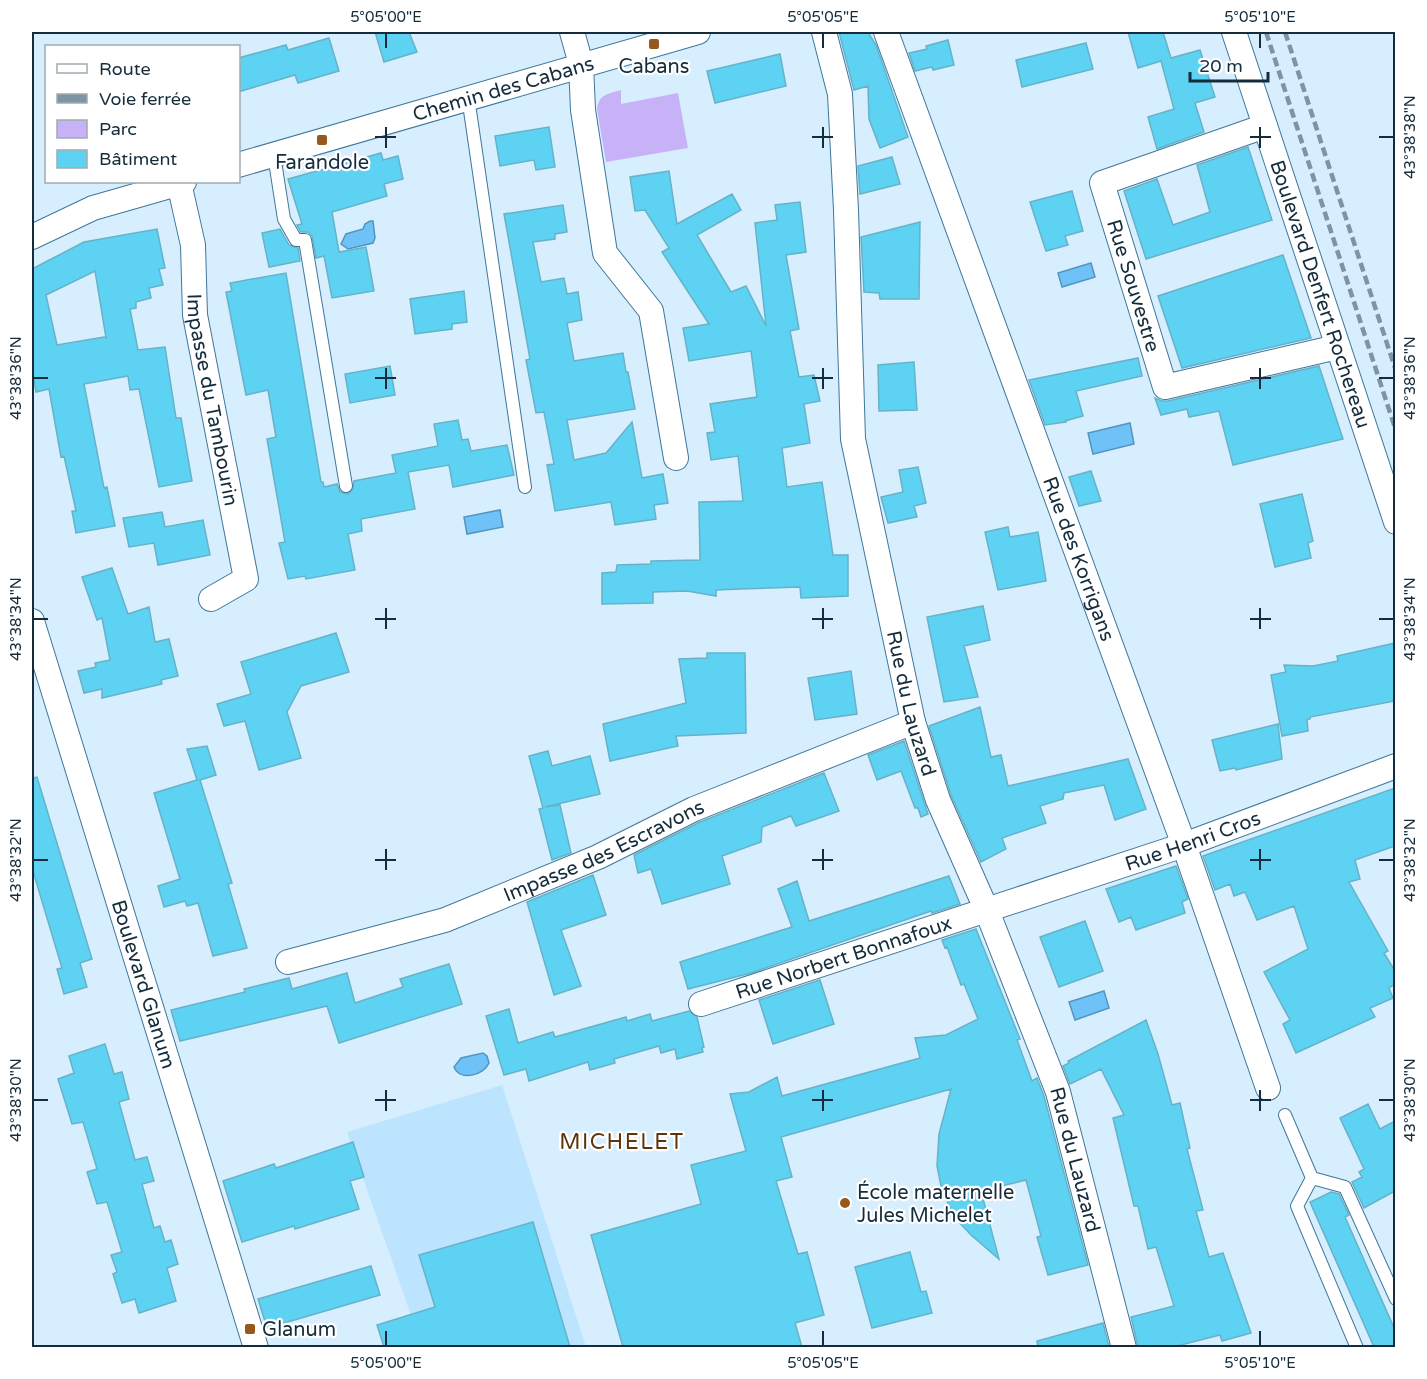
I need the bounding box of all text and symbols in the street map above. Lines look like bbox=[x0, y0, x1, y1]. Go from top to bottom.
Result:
text: 5°05'00"E bbox=[350, 8, 422, 26]
text: 5°05'05"E bbox=[787, 8, 859, 26]
text: 5°05'10"E bbox=[1224, 8, 1296, 26]
marker: Cabans bbox=[647, 37, 661, 51]
legend bbox=[45, 45, 240, 183]
scale bar bbox=[1190, 45, 1268, 83]
street label: Chemin des Cabans bbox=[410, 52, 597, 127]
place label: Cabans bbox=[619, 55, 689, 79]
text: 20 m bbox=[1199, 55, 1243, 77]
text: Route bbox=[99, 58, 151, 80]
text: Voie ferrée bbox=[99, 88, 191, 110]
text: 43°38'38"N bbox=[1401, 95, 1419, 179]
text: Parc bbox=[99, 118, 137, 140]
marker: Farandole bbox=[315, 133, 329, 147]
text: Bâtiment bbox=[99, 148, 177, 170]
place label: Farandole bbox=[275, 151, 369, 175]
street label: Boulevard Denfert Rochereau bbox=[1264, 157, 1375, 431]
street label: Rue Souvestre bbox=[1101, 217, 1164, 355]
street label: Impasse du Tambourin bbox=[181, 293, 243, 508]
text: 43°38'36"N bbox=[7, 336, 25, 420]
text: 43°38'36"N bbox=[1401, 336, 1419, 420]
street label: Rue des Korrigans bbox=[1037, 474, 1119, 645]
text: 43°38'34"N bbox=[7, 577, 25, 661]
text: 43°38'34"N bbox=[1401, 577, 1419, 661]
street label: Rue du Lauzard bbox=[881, 629, 941, 779]
street label: Impasse des Escravons bbox=[500, 795, 708, 908]
street label: Rue Henri Cros bbox=[1122, 807, 1264, 877]
text: 43°38'32"N bbox=[7, 818, 25, 902]
text: 43°38'32"N bbox=[1401, 818, 1419, 902]
street label: Boulevard Glanum bbox=[106, 897, 180, 1072]
street label: Rue Norbert Bonnafoux bbox=[733, 911, 955, 1005]
text: 43°38'30"N bbox=[7, 1058, 25, 1142]
text: 43°38'30"N bbox=[1401, 1058, 1419, 1142]
street label: Rue du Lauzard bbox=[1044, 1085, 1105, 1235]
district label: MICHELET bbox=[559, 1129, 685, 1155]
place label: École maternelle Jules Michelet bbox=[857, 1180, 1014, 1228]
marker: École maternelle Jules Michelet bbox=[838, 1196, 852, 1210]
place label: Glanum bbox=[262, 1318, 336, 1342]
marker: Glanum bbox=[243, 1322, 257, 1336]
text: 5°05'00"E bbox=[350, 1354, 422, 1372]
text: 5°05'05"E bbox=[787, 1354, 859, 1372]
text: 5°05'10"E bbox=[1224, 1354, 1296, 1372]

